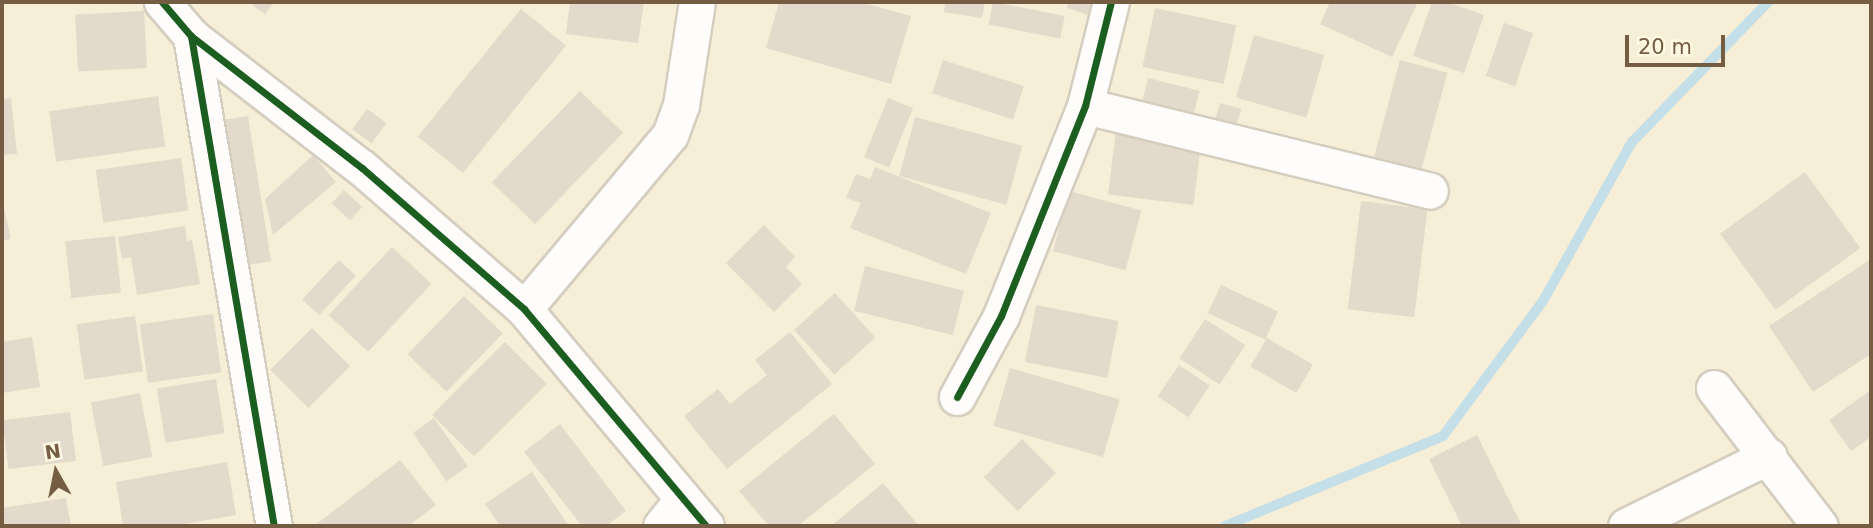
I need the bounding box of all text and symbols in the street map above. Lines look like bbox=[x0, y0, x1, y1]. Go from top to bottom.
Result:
scale bar bbox=[1628, 21, 1728, 65]
text: 20 m bbox=[1638, 35, 1692, 59]
north arrow bbox=[21, 437, 91, 507]
text: N bbox=[43, 439, 62, 463]

